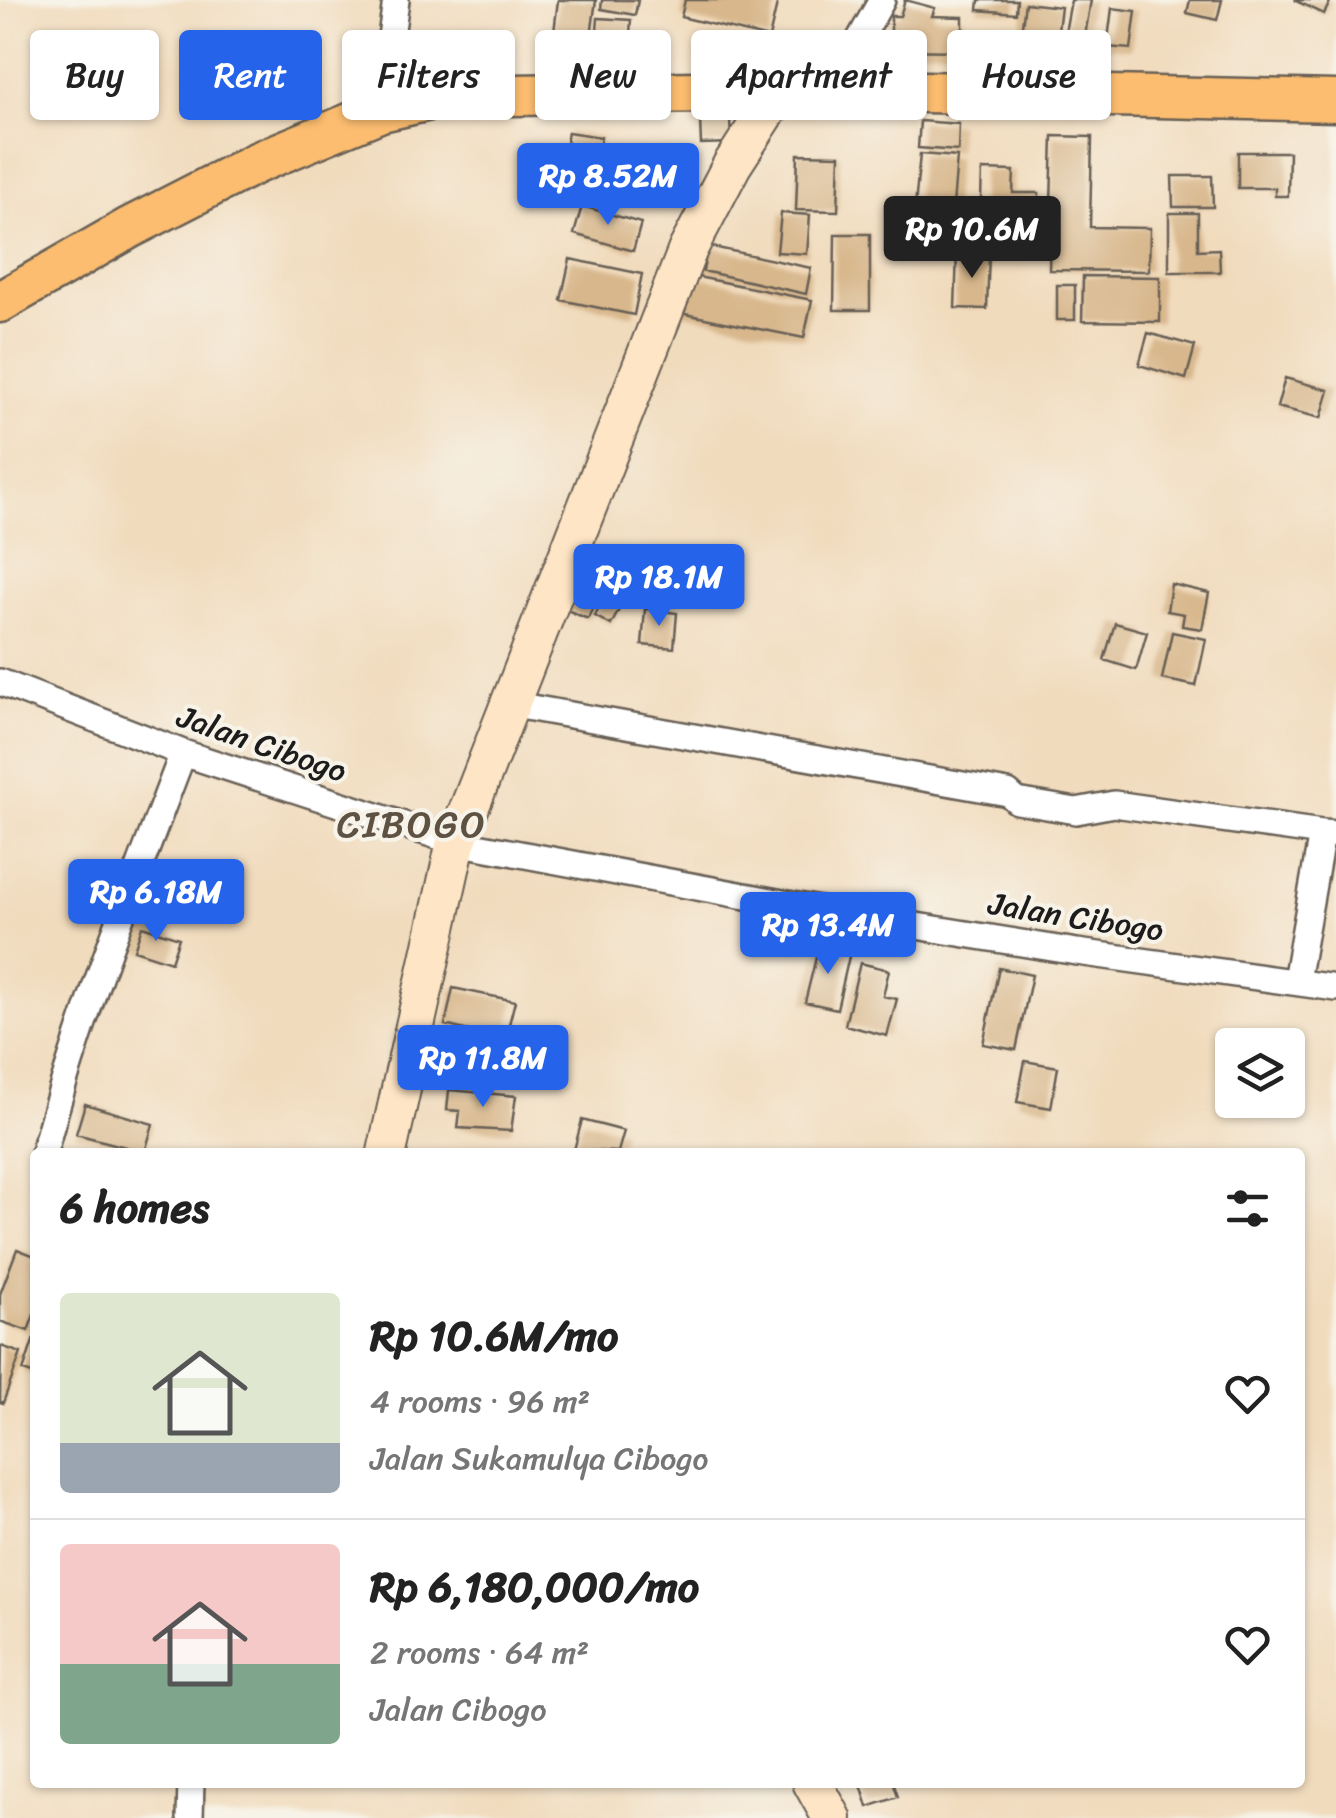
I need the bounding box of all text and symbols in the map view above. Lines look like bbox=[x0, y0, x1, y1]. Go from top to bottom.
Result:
chip: Buy bbox=[30, 30, 159, 120]
chip: Rent bbox=[179, 30, 322, 120]
chip: Filters bbox=[342, 30, 515, 120]
chip: New bbox=[535, 30, 671, 120]
chip: Apartment bbox=[691, 30, 927, 120]
chip: House bbox=[947, 30, 1111, 120]
pin: Rp 8.52M bbox=[505, 143, 711, 228]
text: Rp 8.52M bbox=[539, 147, 677, 204]
pin: Rp 10.6M bbox=[869, 196, 1075, 281]
text: Rp 10.6M bbox=[906, 200, 1038, 257]
pin: Rp 18.1M bbox=[556, 544, 762, 629]
text: Rp 18.1M bbox=[595, 548, 723, 605]
street label: Jalan Cibogo bbox=[168, 688, 355, 800]
district label: CIBOGO bbox=[337, 791, 487, 858]
pin: Rp 6.18M bbox=[53, 859, 259, 944]
text: Rp 6.18M bbox=[90, 863, 222, 920]
street label: Jalan Cibogo bbox=[983, 875, 1168, 959]
pin: Rp 13.4M bbox=[725, 892, 931, 977]
text: Rp 13.4M bbox=[762, 896, 894, 953]
pin: Rp 11.8M bbox=[380, 1025, 586, 1110]
map controls bbox=[1215, 1028, 1305, 1118]
button: layers bbox=[1215, 1028, 1305, 1118]
text: Rp 11.8M bbox=[419, 1029, 547, 1086]
text: 6 homes bbox=[60, 1171, 209, 1245]
icon: filters bbox=[1220, 1181, 1275, 1236]
text: Rp 10.6M/mo bbox=[370, 1299, 618, 1373]
icon: home bbox=[140, 1333, 260, 1453]
icon: heart bbox=[1220, 1366, 1275, 1421]
text: 4 rooms · 96 m² bbox=[370, 1373, 590, 1430]
text: Jalan Sukamulya Cibogo bbox=[370, 1430, 708, 1487]
text: Rp 6,180,000/mo bbox=[370, 1550, 699, 1624]
icon: home bbox=[140, 1584, 260, 1704]
icon: heart bbox=[1220, 1617, 1275, 1672]
text: 2 rooms · 64 m² bbox=[370, 1624, 589, 1681]
text: Jalan Cibogo bbox=[370, 1681, 546, 1738]

